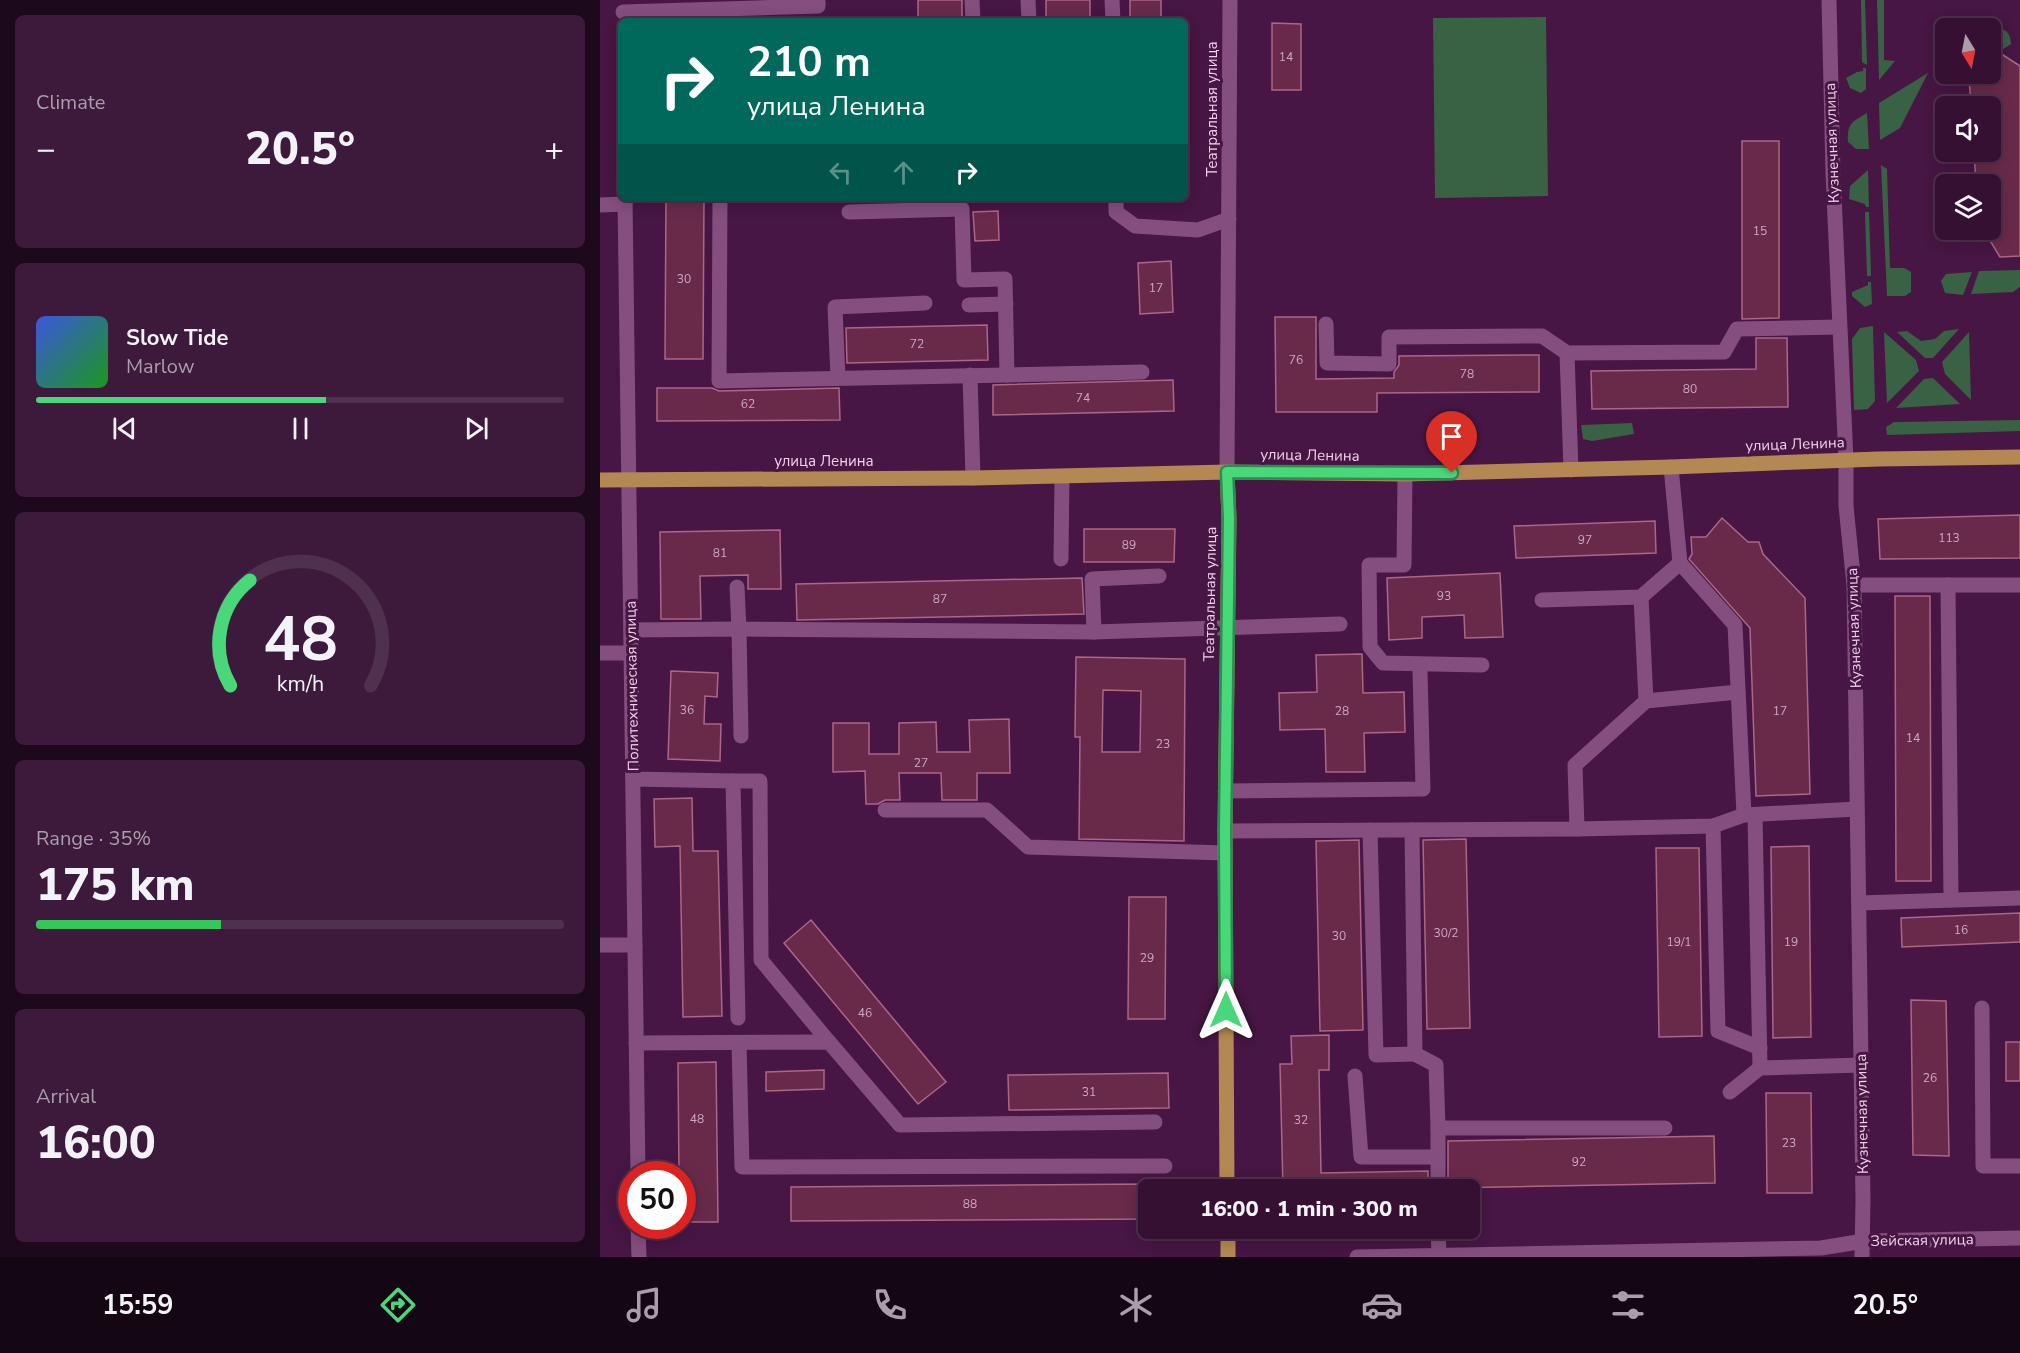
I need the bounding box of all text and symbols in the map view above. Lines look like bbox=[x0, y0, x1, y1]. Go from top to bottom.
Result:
north arrow bbox=[1935, 18, 2001, 84]
map controls bbox=[1935, 18, 2001, 240]
text: 210 m bbox=[747, 34, 871, 91]
street label: Театральная улица bbox=[1202, 41, 1222, 177]
icon: right bbox=[648, 42, 726, 120]
house number: 14 bbox=[1279, 49, 1293, 65]
street label: Кузнечная улица bbox=[1820, 82, 1844, 204]
text: улица Ленина bbox=[747, 88, 926, 125]
text: Climate bbox=[36, 89, 105, 116]
button: sound bbox=[1935, 96, 2001, 162]
text: 20.5° bbox=[245, 119, 355, 180]
text: − bbox=[36, 127, 56, 172]
text: + bbox=[544, 127, 564, 172]
icon: left bbox=[824, 156, 857, 189]
icon: ahead bbox=[887, 156, 920, 189]
icon: right bbox=[950, 156, 983, 189]
button: layers bbox=[1935, 174, 2001, 240]
house number: 15 bbox=[1753, 223, 1767, 239]
house number: 30 bbox=[677, 271, 691, 287]
house number: 17 bbox=[1149, 280, 1163, 296]
text: Slow Tide bbox=[126, 323, 228, 353]
house number: 72 bbox=[910, 336, 924, 352]
house number: 76 bbox=[1289, 352, 1303, 368]
text: Marlow bbox=[126, 353, 194, 380]
house number: 78 bbox=[1460, 366, 1474, 382]
house number: 80 bbox=[1683, 381, 1697, 397]
house number: 74 bbox=[1076, 390, 1090, 406]
house number: 62 bbox=[741, 396, 755, 412]
pin bbox=[1426, 411, 1477, 473]
icon: previous bbox=[108, 412, 141, 445]
icon: pause bbox=[284, 412, 317, 445]
icon: next bbox=[460, 412, 493, 445]
icon: arrive bbox=[1435, 420, 1468, 453]
street label: улица Ленина bbox=[1745, 432, 1845, 456]
street label: улица Ленина bbox=[1260, 444, 1360, 466]
street label: улица Ленина bbox=[774, 451, 874, 471]
street label: Театральная улица bbox=[1199, 526, 1221, 662]
house number: 113 bbox=[1938, 530, 1960, 546]
house number: 97 bbox=[1578, 532, 1592, 548]
house number: 89 bbox=[1122, 537, 1136, 553]
house number: 81 bbox=[713, 545, 727, 561]
street label: Кузнечная улица bbox=[1842, 567, 1866, 689]
house number: 93 bbox=[1437, 588, 1451, 604]
house number: 87 bbox=[933, 591, 947, 607]
text: 48 bbox=[263, 597, 337, 682]
street label: Политехническая улица bbox=[621, 601, 643, 771]
text: km/h bbox=[276, 669, 324, 699]
house number: 36 bbox=[680, 702, 694, 718]
house number: 28 bbox=[1335, 703, 1349, 719]
house number: 17 bbox=[1773, 703, 1787, 719]
house number: 14 bbox=[1906, 730, 1920, 746]
house number: 23 bbox=[1156, 736, 1170, 752]
house number: 27 bbox=[914, 755, 928, 771]
text: Range · 35% bbox=[36, 825, 151, 852]
text: 175 km bbox=[36, 855, 195, 916]
house number: 16 bbox=[1954, 922, 1968, 938]
house number: 30/2 bbox=[1434, 925, 1459, 941]
house number: 30 bbox=[1332, 928, 1346, 944]
house number: 19/1 bbox=[1667, 934, 1692, 950]
house number: 19 bbox=[1784, 934, 1798, 950]
house number: 29 bbox=[1140, 950, 1154, 966]
position arrow bbox=[1194, 978, 1258, 1042]
house number: 46 bbox=[858, 1005, 872, 1021]
street label: Кузнечная улица bbox=[1851, 1054, 1873, 1174]
house number: 26 bbox=[1923, 1070, 1937, 1086]
text: Arrival bbox=[36, 1083, 96, 1110]
house number: 31 bbox=[1082, 1084, 1096, 1100]
house number: 48 bbox=[690, 1111, 704, 1127]
house number: 32 bbox=[1294, 1112, 1308, 1128]
text: 16:00 bbox=[36, 1113, 156, 1174]
house number: 23 bbox=[1782, 1135, 1796, 1151]
house number: 92 bbox=[1572, 1154, 1586, 1170]
speed limit sign: 50 bbox=[618, 1161, 696, 1239]
text: 16:00 · 1 min · 300 m bbox=[1200, 1194, 1418, 1224]
house number: 88 bbox=[963, 1196, 977, 1212]
street label: Зейская улица bbox=[1870, 1229, 1974, 1251]
icon: directions bbox=[377, 1284, 419, 1326]
icon: music bbox=[623, 1284, 665, 1326]
icon: phone bbox=[869, 1284, 911, 1326]
icon: climate bbox=[1115, 1284, 1157, 1326]
icon: car bbox=[1361, 1284, 1403, 1326]
icon: filters bbox=[1607, 1284, 1649, 1326]
text: 15:59 bbox=[102, 1287, 173, 1324]
text: 20.5° bbox=[1852, 1287, 1918, 1324]

